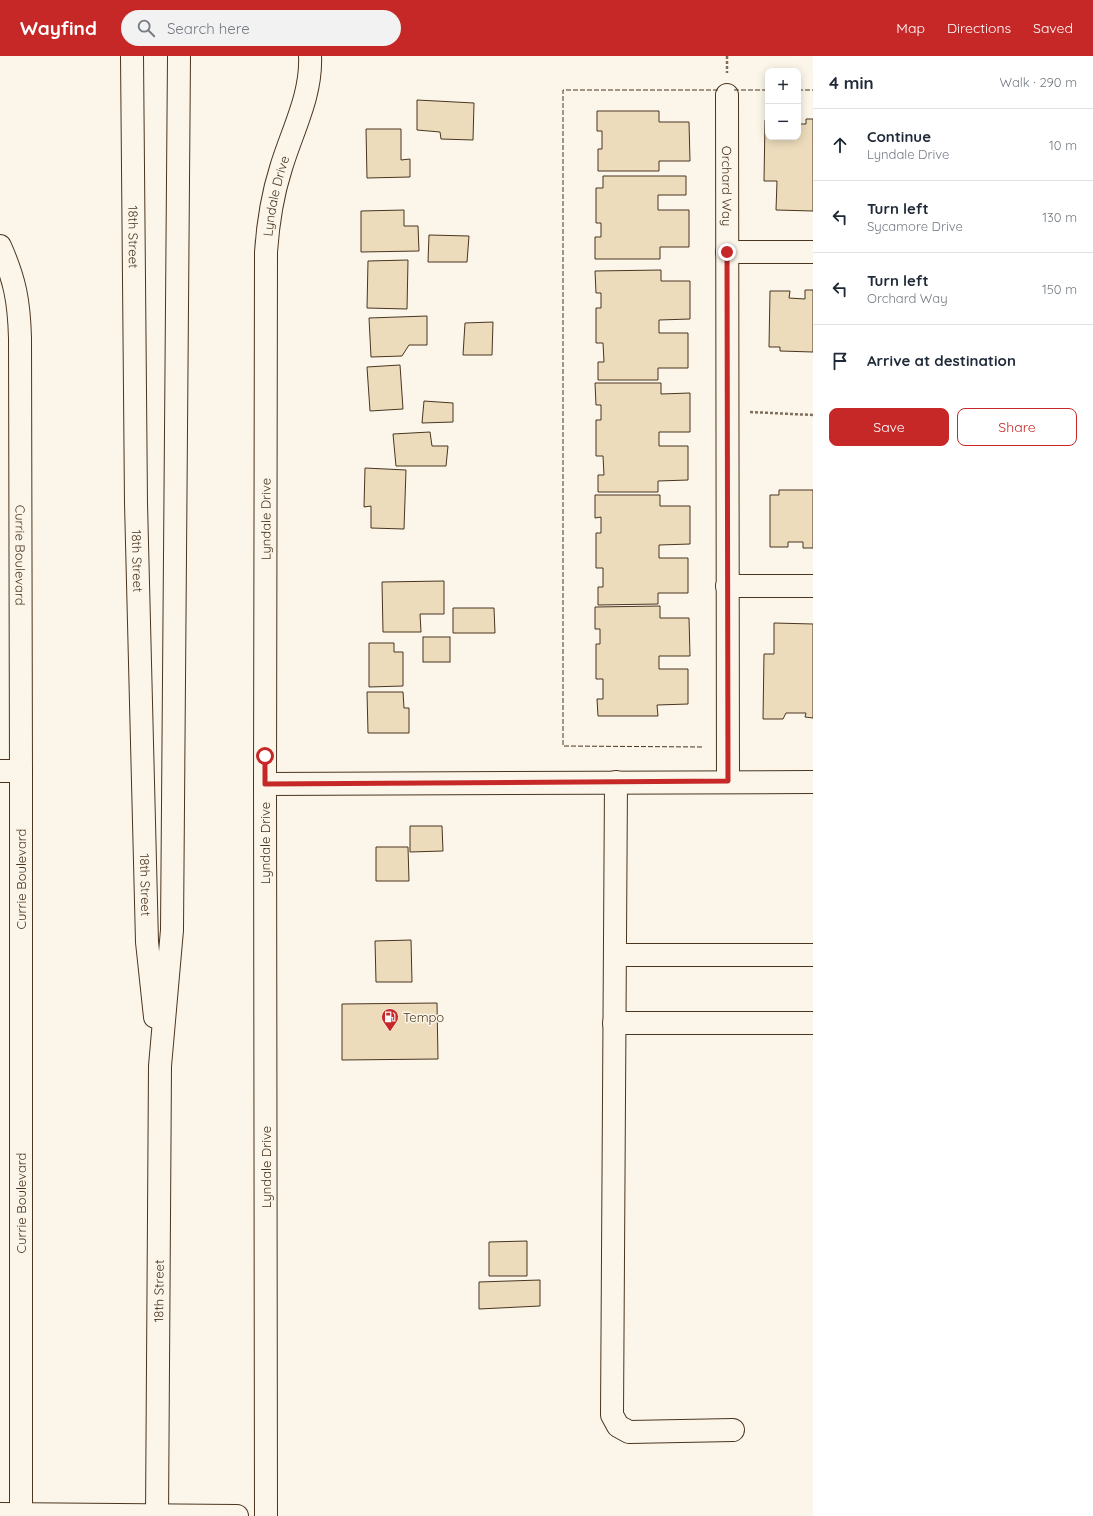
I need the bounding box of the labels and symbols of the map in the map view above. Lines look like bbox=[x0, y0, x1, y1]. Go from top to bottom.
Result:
street label: Orchard Way bbox=[719, 146, 735, 226]
street label: Lyndale Drive bbox=[259, 153, 292, 237]
street label: 18th Street bbox=[125, 206, 142, 268]
route end bbox=[718, 243, 736, 261]
street label: Lyndale Drive bbox=[257, 478, 274, 560]
street label: Currie Boulevard bbox=[12, 505, 29, 606]
street label: 18th Street bbox=[129, 529, 146, 593]
route start bbox=[256, 747, 274, 765]
street label: Lyndale Drive bbox=[257, 802, 273, 884]
street label: Currie Boulevard bbox=[13, 829, 29, 929]
street label: 18th Street bbox=[137, 853, 154, 916]
fuel station icon: Tempo bbox=[380, 1007, 400, 1032]
place label: Tempo bbox=[403, 1009, 444, 1025]
street label: Lyndale Drive bbox=[258, 1126, 274, 1208]
street label: Currie Boulevard bbox=[13, 1153, 29, 1253]
street label: 18th Street bbox=[150, 1260, 167, 1322]

